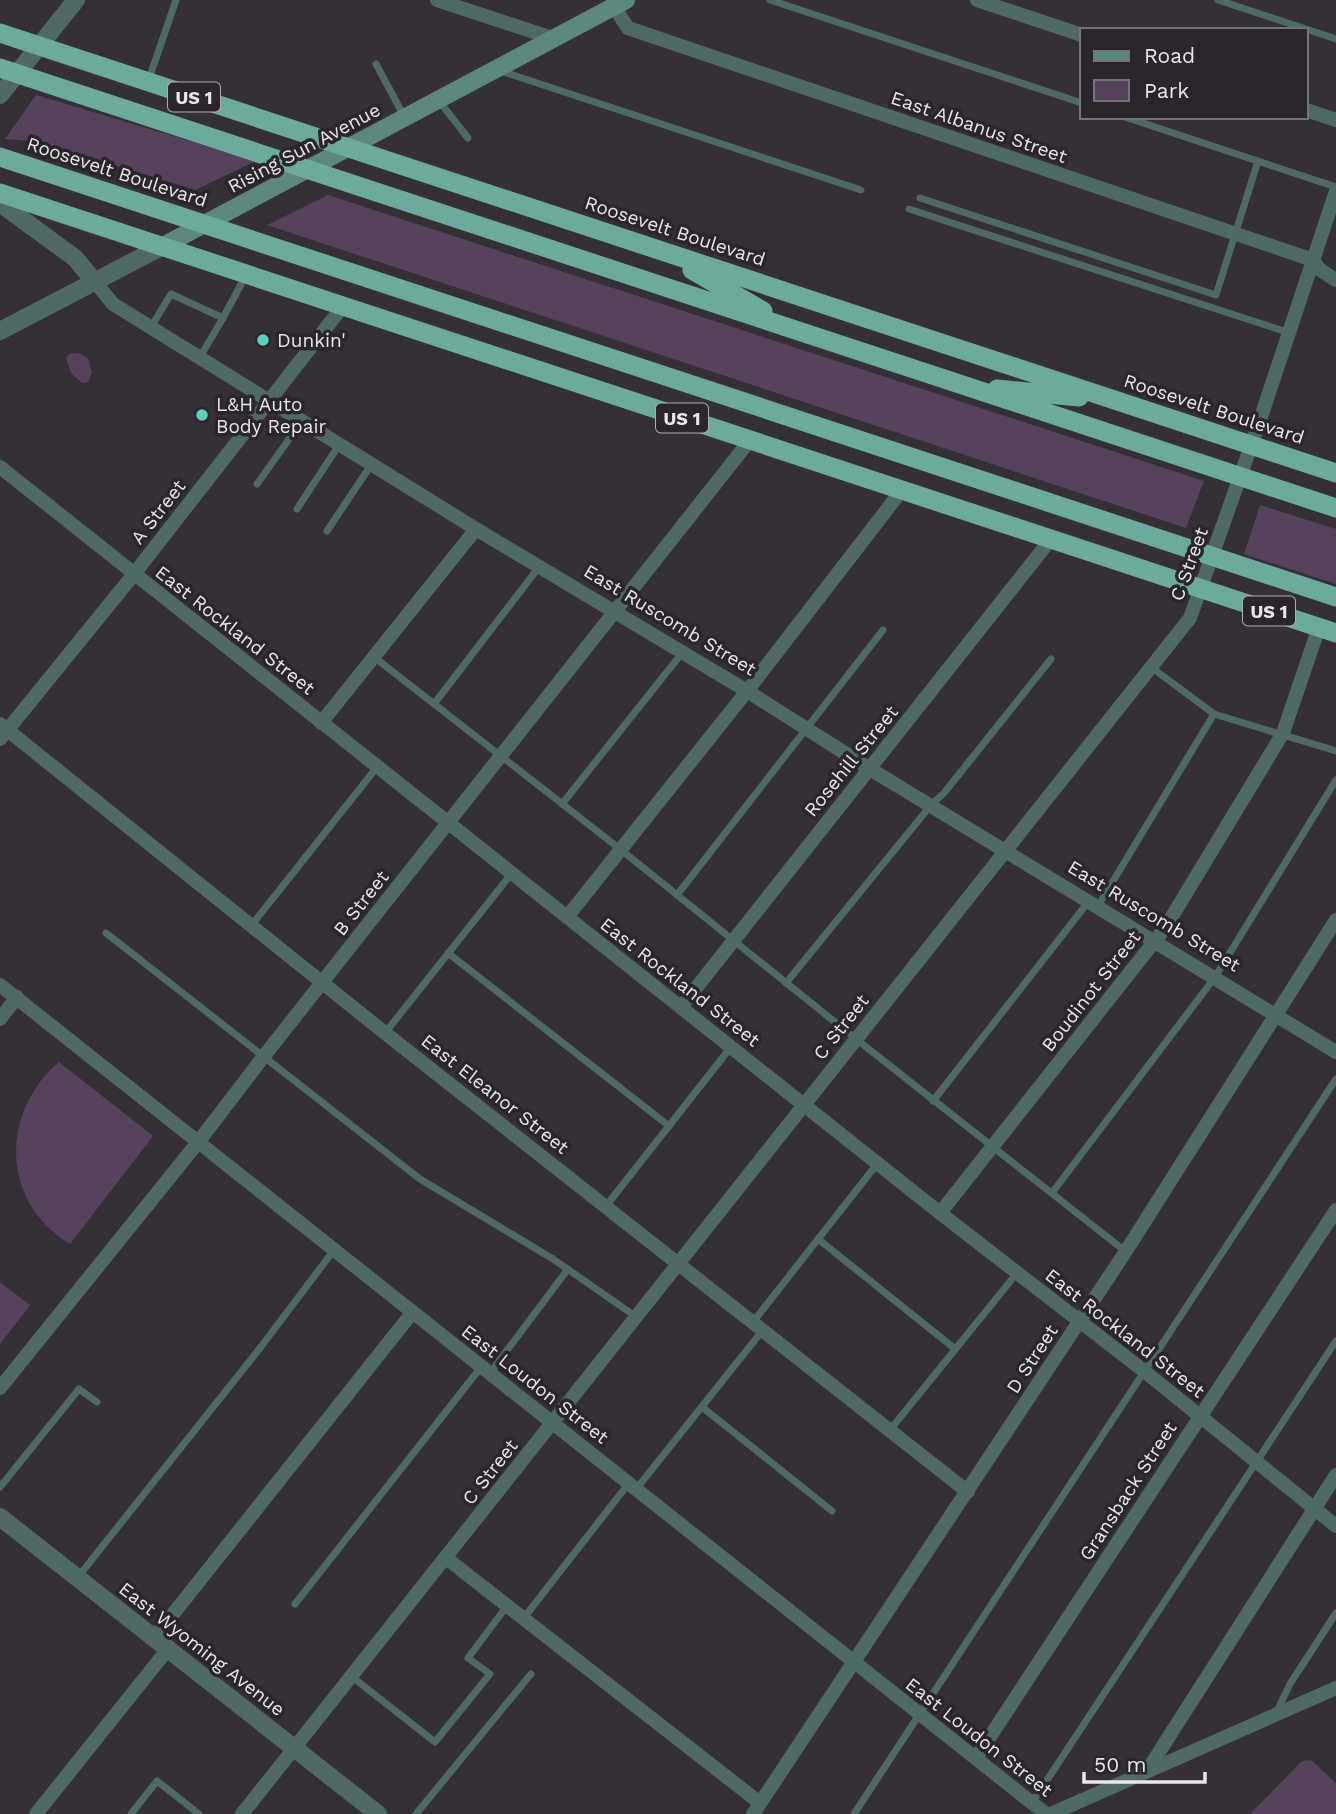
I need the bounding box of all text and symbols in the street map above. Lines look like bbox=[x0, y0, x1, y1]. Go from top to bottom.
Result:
legend bbox=[1080, 28, 1308, 119]
text: Road bbox=[1144, 43, 1195, 68]
text: Park bbox=[1144, 78, 1189, 103]
road number: US 1 bbox=[168, 82, 220, 112]
street label: East Albanus Street bbox=[888, 86, 1070, 168]
street label: Rising Sun Avenue bbox=[224, 98, 384, 198]
street label: Roosevelt Boulevard bbox=[24, 132, 210, 212]
street label: Roosevelt Boulevard bbox=[582, 191, 768, 271]
place label: Dunkin' bbox=[277, 329, 346, 352]
marker: Dunkin' bbox=[255, 332, 271, 348]
street label: Roosevelt Boulevard bbox=[1121, 369, 1307, 449]
place label: L&H Auto Body Repair bbox=[216, 393, 327, 438]
road number: US 1 bbox=[656, 404, 708, 432]
marker: L&H Auto Body Repair bbox=[194, 407, 210, 423]
street label: A Street bbox=[126, 475, 190, 549]
street label: C Street bbox=[1165, 524, 1213, 604]
street label: East Ruscomb Street bbox=[580, 559, 760, 681]
street label: East Rockland Street bbox=[151, 560, 319, 700]
road number: US 1 bbox=[1243, 596, 1295, 626]
street label: Rosehill Street bbox=[799, 701, 903, 821]
street label: East Ruscomb Street bbox=[1064, 855, 1244, 977]
street label: B Street bbox=[329, 866, 394, 940]
street label: East Rockland Street bbox=[596, 912, 764, 1052]
street label: Boudinot Street bbox=[1037, 926, 1145, 1056]
street label: C Street bbox=[808, 990, 874, 1064]
street label: East Eleanor Street bbox=[417, 1029, 573, 1159]
street label: East Rockland Street bbox=[1041, 1263, 1209, 1403]
street label: East Loudon Street bbox=[457, 1319, 613, 1449]
street label: D Street bbox=[1001, 1320, 1063, 1398]
street label: Gransback Street bbox=[1074, 1417, 1182, 1565]
street label: C Street bbox=[457, 1435, 523, 1509]
street label: East Wyoming Avenue bbox=[114, 1577, 290, 1721]
street label: East Loudon Street bbox=[901, 1672, 1057, 1802]
scale bar bbox=[1084, 1741, 1205, 1785]
text: 50 m bbox=[1094, 1752, 1146, 1777]

